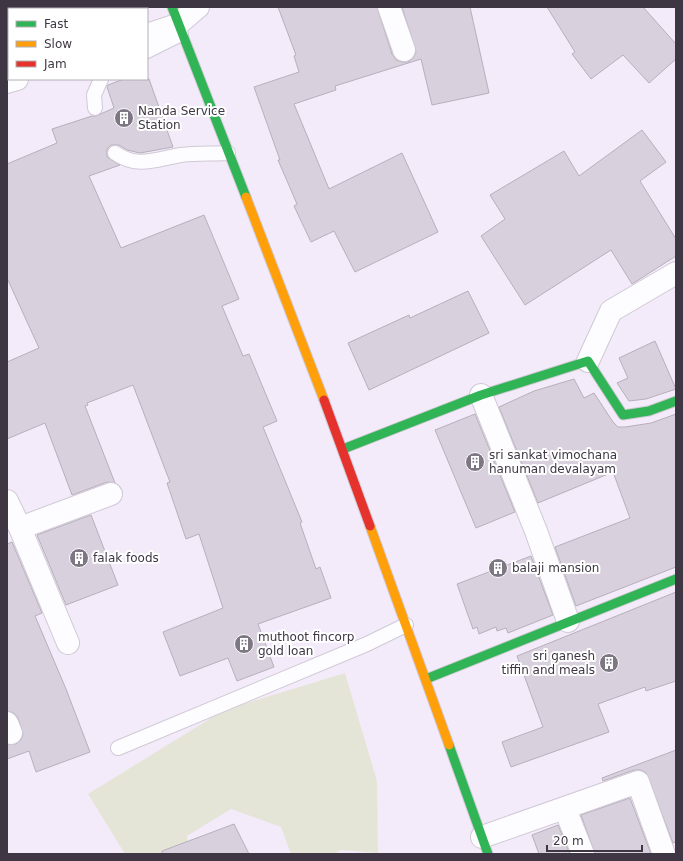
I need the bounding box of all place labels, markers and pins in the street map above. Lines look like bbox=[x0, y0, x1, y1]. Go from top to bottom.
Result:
place label: Nanda Service Station bbox=[138, 104, 225, 132]
building icon: Nanda Service Station bbox=[113, 107, 135, 129]
place label: sri sankat vimochana hanuman devalayam bbox=[489, 448, 617, 476]
building icon: sri sankat vimochana hanuman devalayam bbox=[464, 451, 486, 473]
building icon: falak foods bbox=[68, 547, 90, 569]
place label: falak foods bbox=[93, 551, 159, 565]
building icon: balaji mansion bbox=[487, 557, 509, 579]
place label: balaji mansion bbox=[512, 561, 599, 575]
place label: muthoot fincorp gold loan bbox=[258, 630, 354, 658]
building icon: muthoot fincorp gold loan bbox=[233, 633, 255, 655]
place label: sri ganesh tiffin and meals bbox=[502, 649, 595, 677]
building icon: sri ganesh tiffin and meals bbox=[598, 652, 620, 674]

